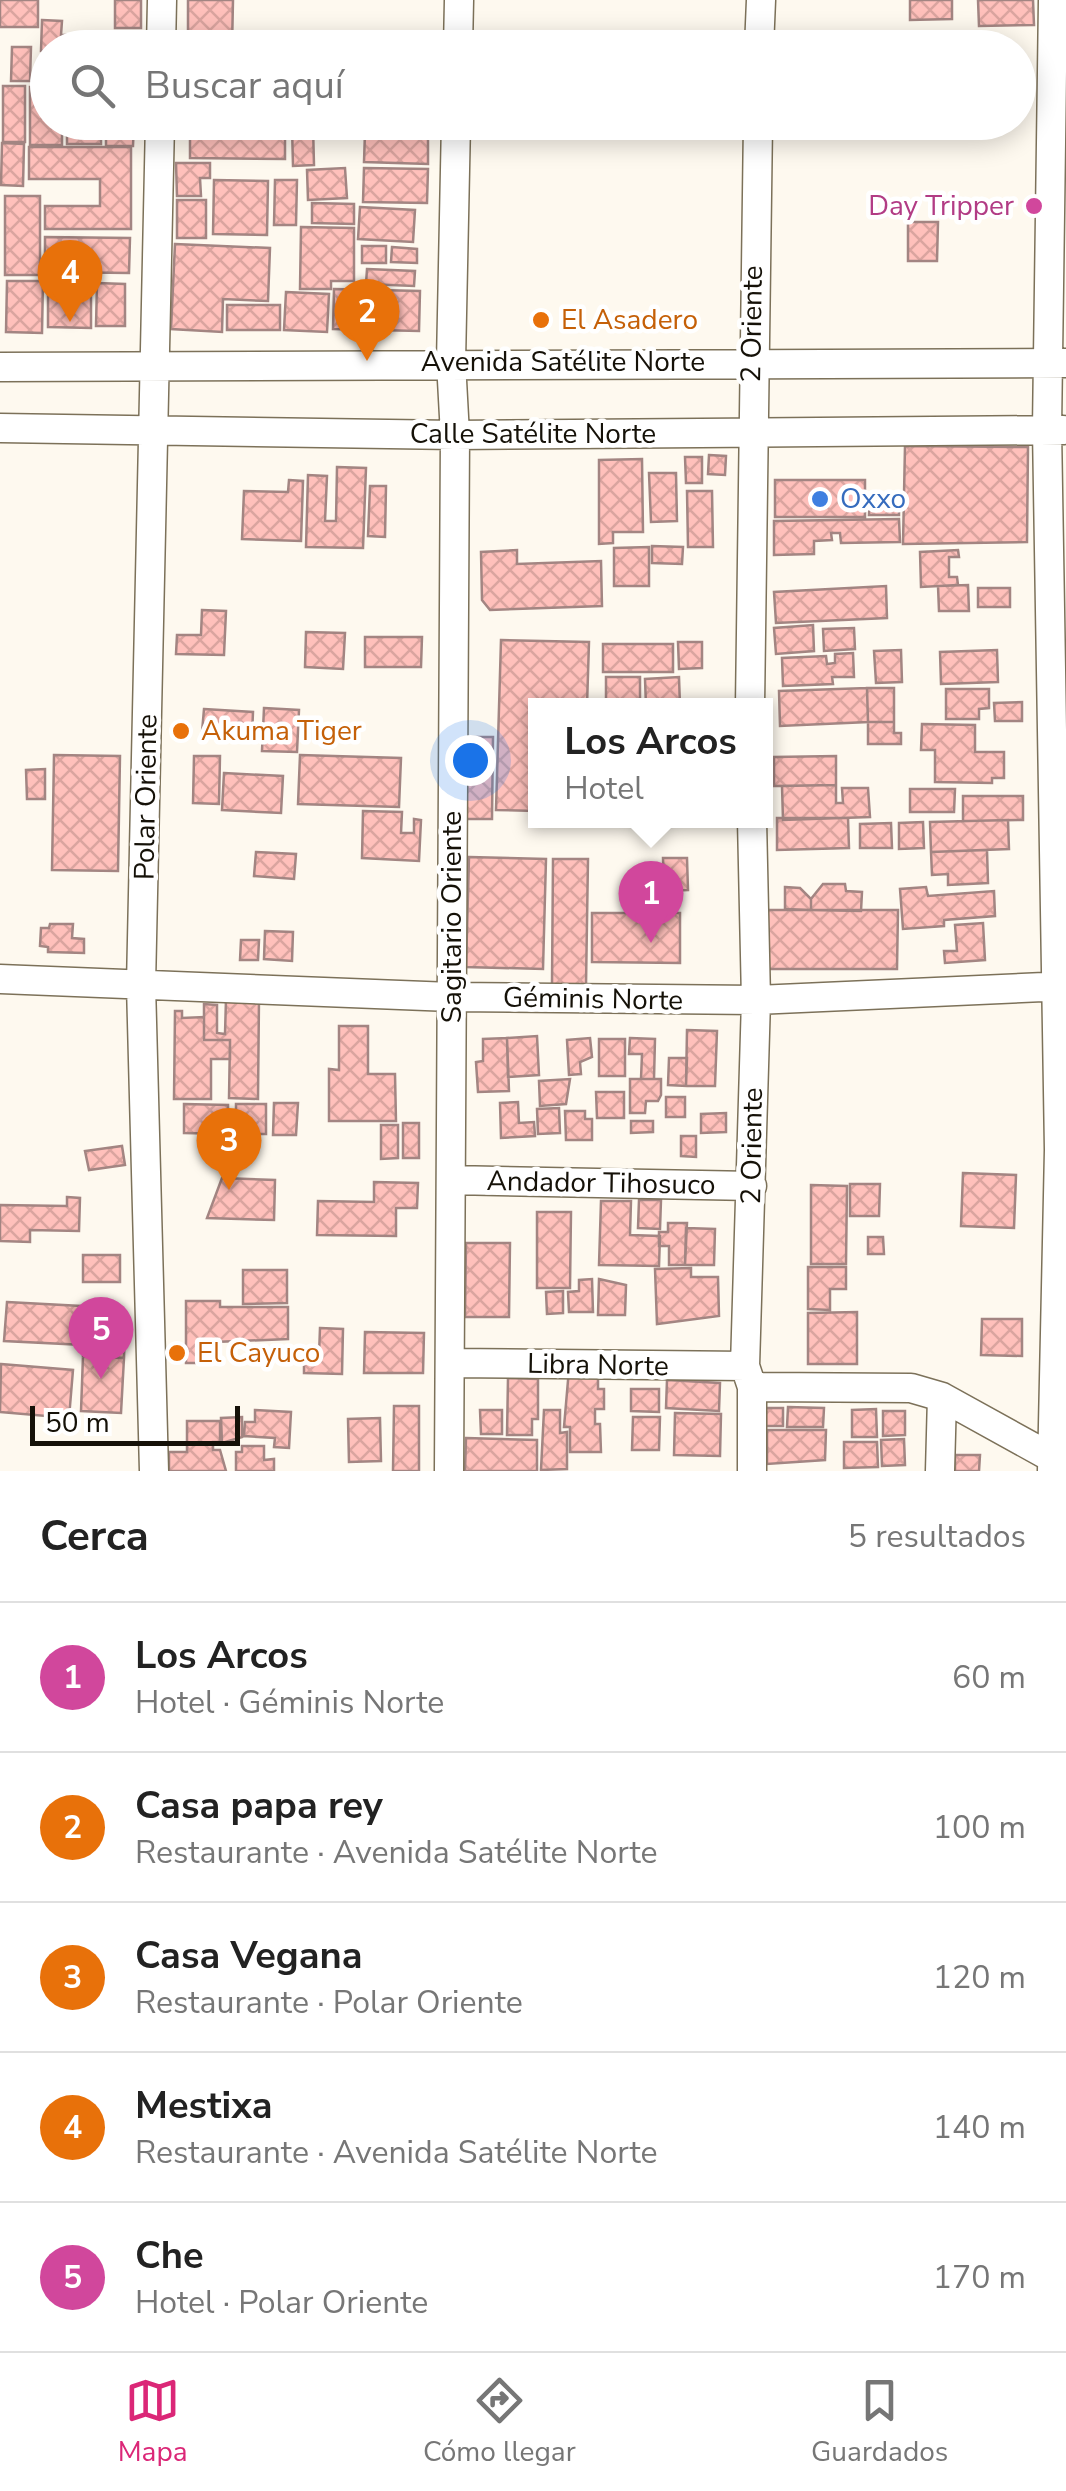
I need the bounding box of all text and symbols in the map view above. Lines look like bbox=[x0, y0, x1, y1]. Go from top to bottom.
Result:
search box bbox=[30, 30, 1036, 140]
icon: search bbox=[65, 58, 120, 113]
text: Buscar aquí bbox=[145, 60, 344, 111]
place label: Day Tripper bbox=[868, 187, 1014, 225]
marker: Day Tripper bbox=[1023, 195, 1045, 217]
pin: 4 bbox=[38, 240, 102, 322]
street label: 2 Oriente bbox=[732, 265, 772, 383]
pin: 2 bbox=[334, 278, 400, 361]
place label: El Asadero bbox=[561, 301, 698, 339]
marker: El Asadero bbox=[530, 309, 552, 331]
street label: Avenida Satélite Norte bbox=[421, 343, 705, 381]
street label: Calle Satélite Norte bbox=[410, 415, 656, 453]
place label: Oxxo bbox=[840, 480, 906, 518]
marker: Oxxo bbox=[809, 488, 831, 510]
popup bbox=[528, 698, 773, 828]
place label: Akuma Tiger bbox=[201, 712, 362, 750]
street label: Polar Oriente bbox=[126, 713, 166, 881]
text: Los Arcos bbox=[564, 716, 737, 767]
marker: Akuma Tiger bbox=[170, 720, 192, 742]
your location bbox=[445, 735, 496, 786]
text: Hotel bbox=[564, 767, 644, 810]
street label: Sagitario Oriente bbox=[433, 811, 471, 1023]
pin: 1 bbox=[618, 860, 684, 943]
street label: Géminis Norte bbox=[502, 978, 684, 1020]
street label: 2 Oriente bbox=[732, 1087, 772, 1205]
pin: 3 bbox=[196, 1108, 262, 1190]
street label: Andador Tihosuco bbox=[486, 1162, 716, 1204]
pin: 5 bbox=[68, 1296, 134, 1379]
place label: El Cayuco bbox=[197, 1334, 320, 1372]
marker: El Cayuco bbox=[166, 1342, 188, 1364]
street label: Libra Norte bbox=[527, 1345, 669, 1385]
scale bar bbox=[30, 1401, 240, 1446]
text: 50 m bbox=[45, 1404, 110, 1442]
text: Cerca bbox=[40, 1508, 149, 1565]
text: 5 resultados bbox=[848, 1515, 1026, 1558]
text: Los Arcos bbox=[135, 1630, 308, 1681]
text: 1 bbox=[63, 1656, 82, 1699]
text: 60 m bbox=[952, 1656, 1026, 1699]
text: Hotel · Géminis Norte bbox=[135, 1681, 444, 1724]
text: Casa papa rey bbox=[135, 1780, 383, 1831]
text: 2 bbox=[63, 1806, 82, 1849]
text: 100 m bbox=[933, 1806, 1026, 1849]
text: Restaurante · Avenida Satélite Norte bbox=[135, 1831, 658, 1874]
text: Casa Vegana bbox=[135, 1930, 363, 1981]
text: 3 bbox=[63, 1956, 82, 1999]
text: 120 m bbox=[933, 1956, 1026, 1999]
text: Restaurante · Polar Oriente bbox=[135, 1981, 523, 2024]
text: Mestixa bbox=[135, 2080, 273, 2131]
text: 4 bbox=[63, 2106, 82, 2149]
text: 140 m bbox=[933, 2106, 1026, 2149]
text: Restaurante · Avenida Satélite Norte bbox=[135, 2131, 658, 2174]
text: Che bbox=[135, 2230, 204, 2281]
text: 5 bbox=[63, 2256, 82, 2299]
text: 170 m bbox=[933, 2256, 1026, 2299]
text: Hotel · Polar Oriente bbox=[135, 2281, 428, 2324]
tab: Mapa bbox=[118, 2373, 188, 2471]
tab: Cómo llegar bbox=[423, 2373, 576, 2471]
tab: Guardados bbox=[811, 2373, 948, 2471]

